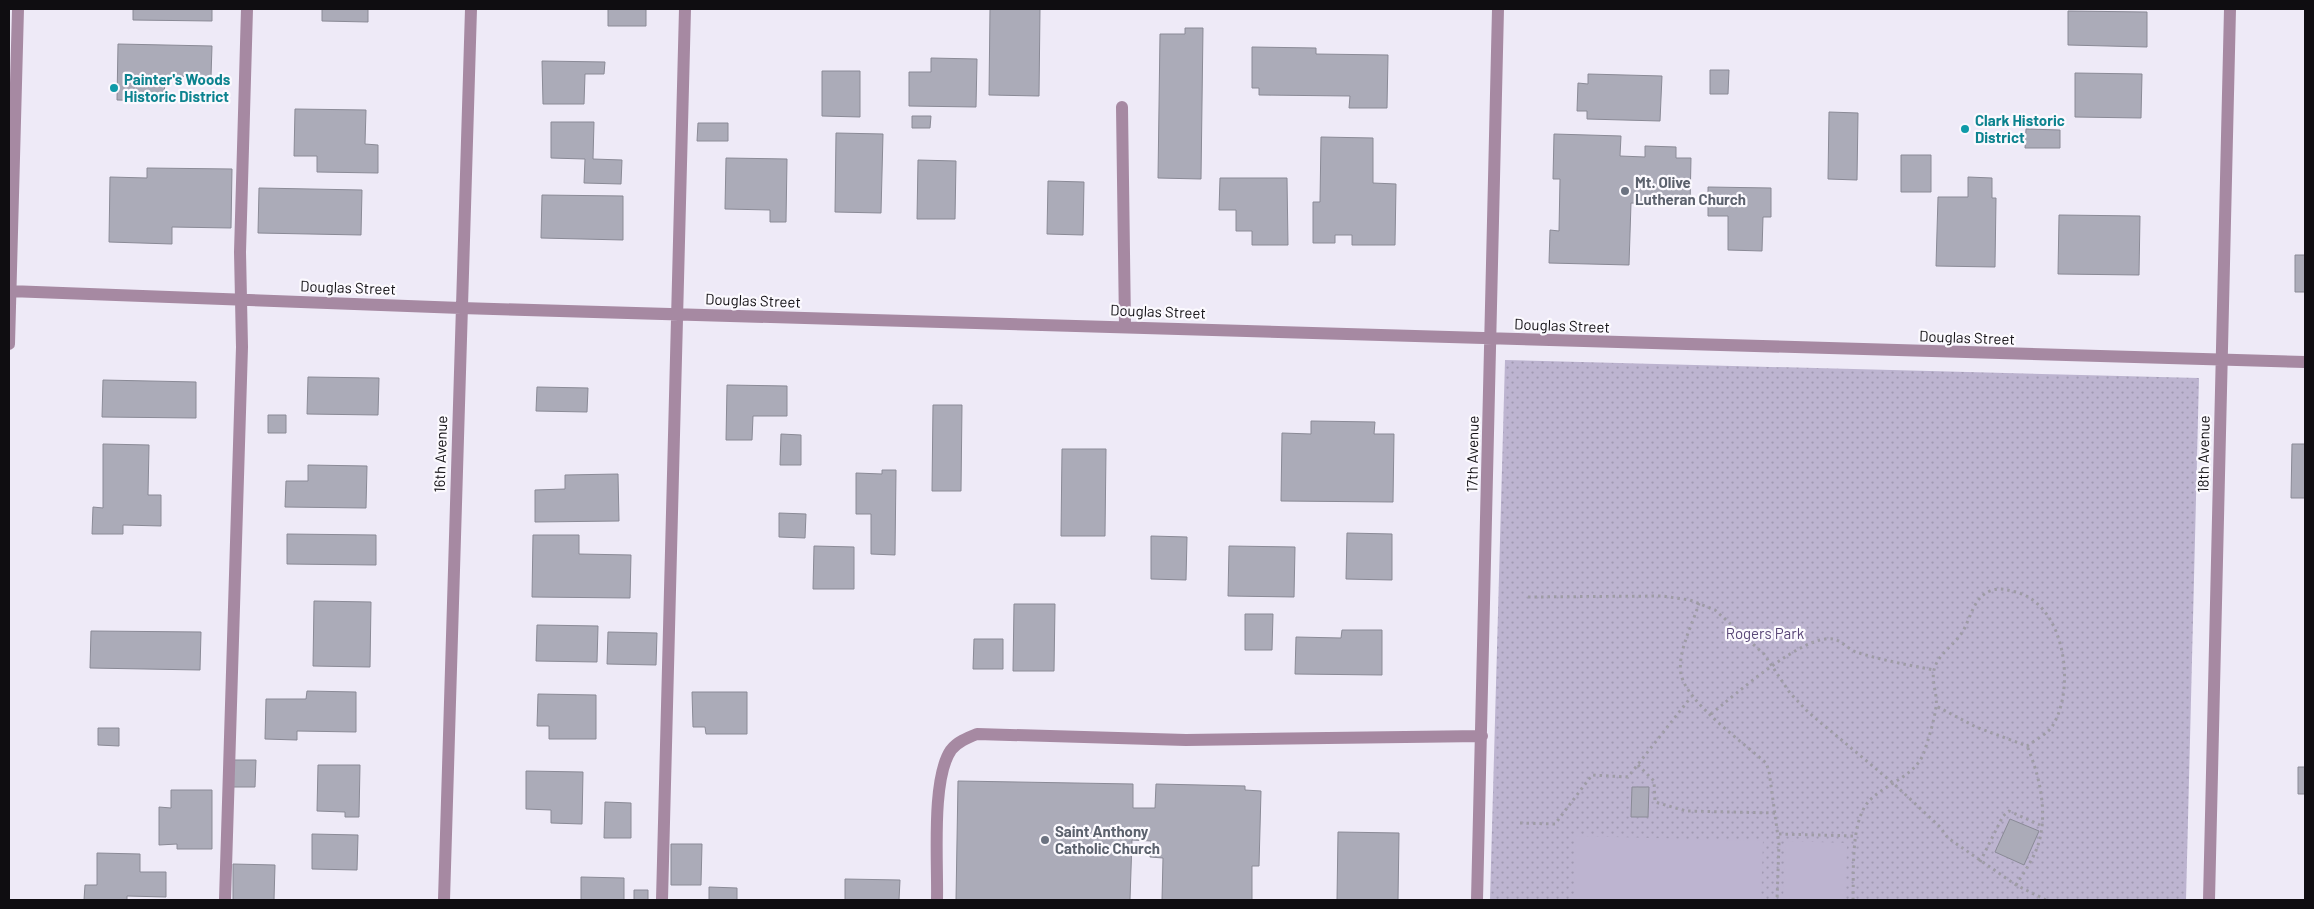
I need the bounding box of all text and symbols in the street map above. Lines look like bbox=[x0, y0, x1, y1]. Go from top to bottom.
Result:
place label: Painter's Woods Historic District bbox=[124, 70, 231, 105]
marker: Painter's Woods Historic District bbox=[108, 82, 120, 94]
place label: Clark Historic District bbox=[1975, 111, 2065, 146]
marker: Clark Historic District bbox=[1959, 123, 1971, 135]
place label: Mt. Olive Lutheran Church bbox=[1635, 173, 1746, 208]
marker: Mt. Olive Lutheran Church bbox=[1619, 185, 1631, 197]
street label: Douglas Street bbox=[300, 276, 396, 298]
street label: Douglas Street bbox=[705, 289, 801, 311]
street label: Douglas Street bbox=[1110, 300, 1206, 322]
street label: Douglas Street bbox=[1514, 314, 1610, 336]
street label: Douglas Street bbox=[1919, 326, 2015, 348]
street label: 16th Avenue bbox=[430, 415, 450, 493]
street label: 18th Avenue bbox=[2193, 415, 2213, 493]
street label: 17th Avenue bbox=[1462, 416, 1482, 492]
park label: Rogers Park bbox=[1726, 624, 1805, 642]
place label: Saint Anthony Catholic Church bbox=[1055, 822, 1160, 857]
marker: Saint Anthony Catholic Church bbox=[1039, 834, 1051, 846]

